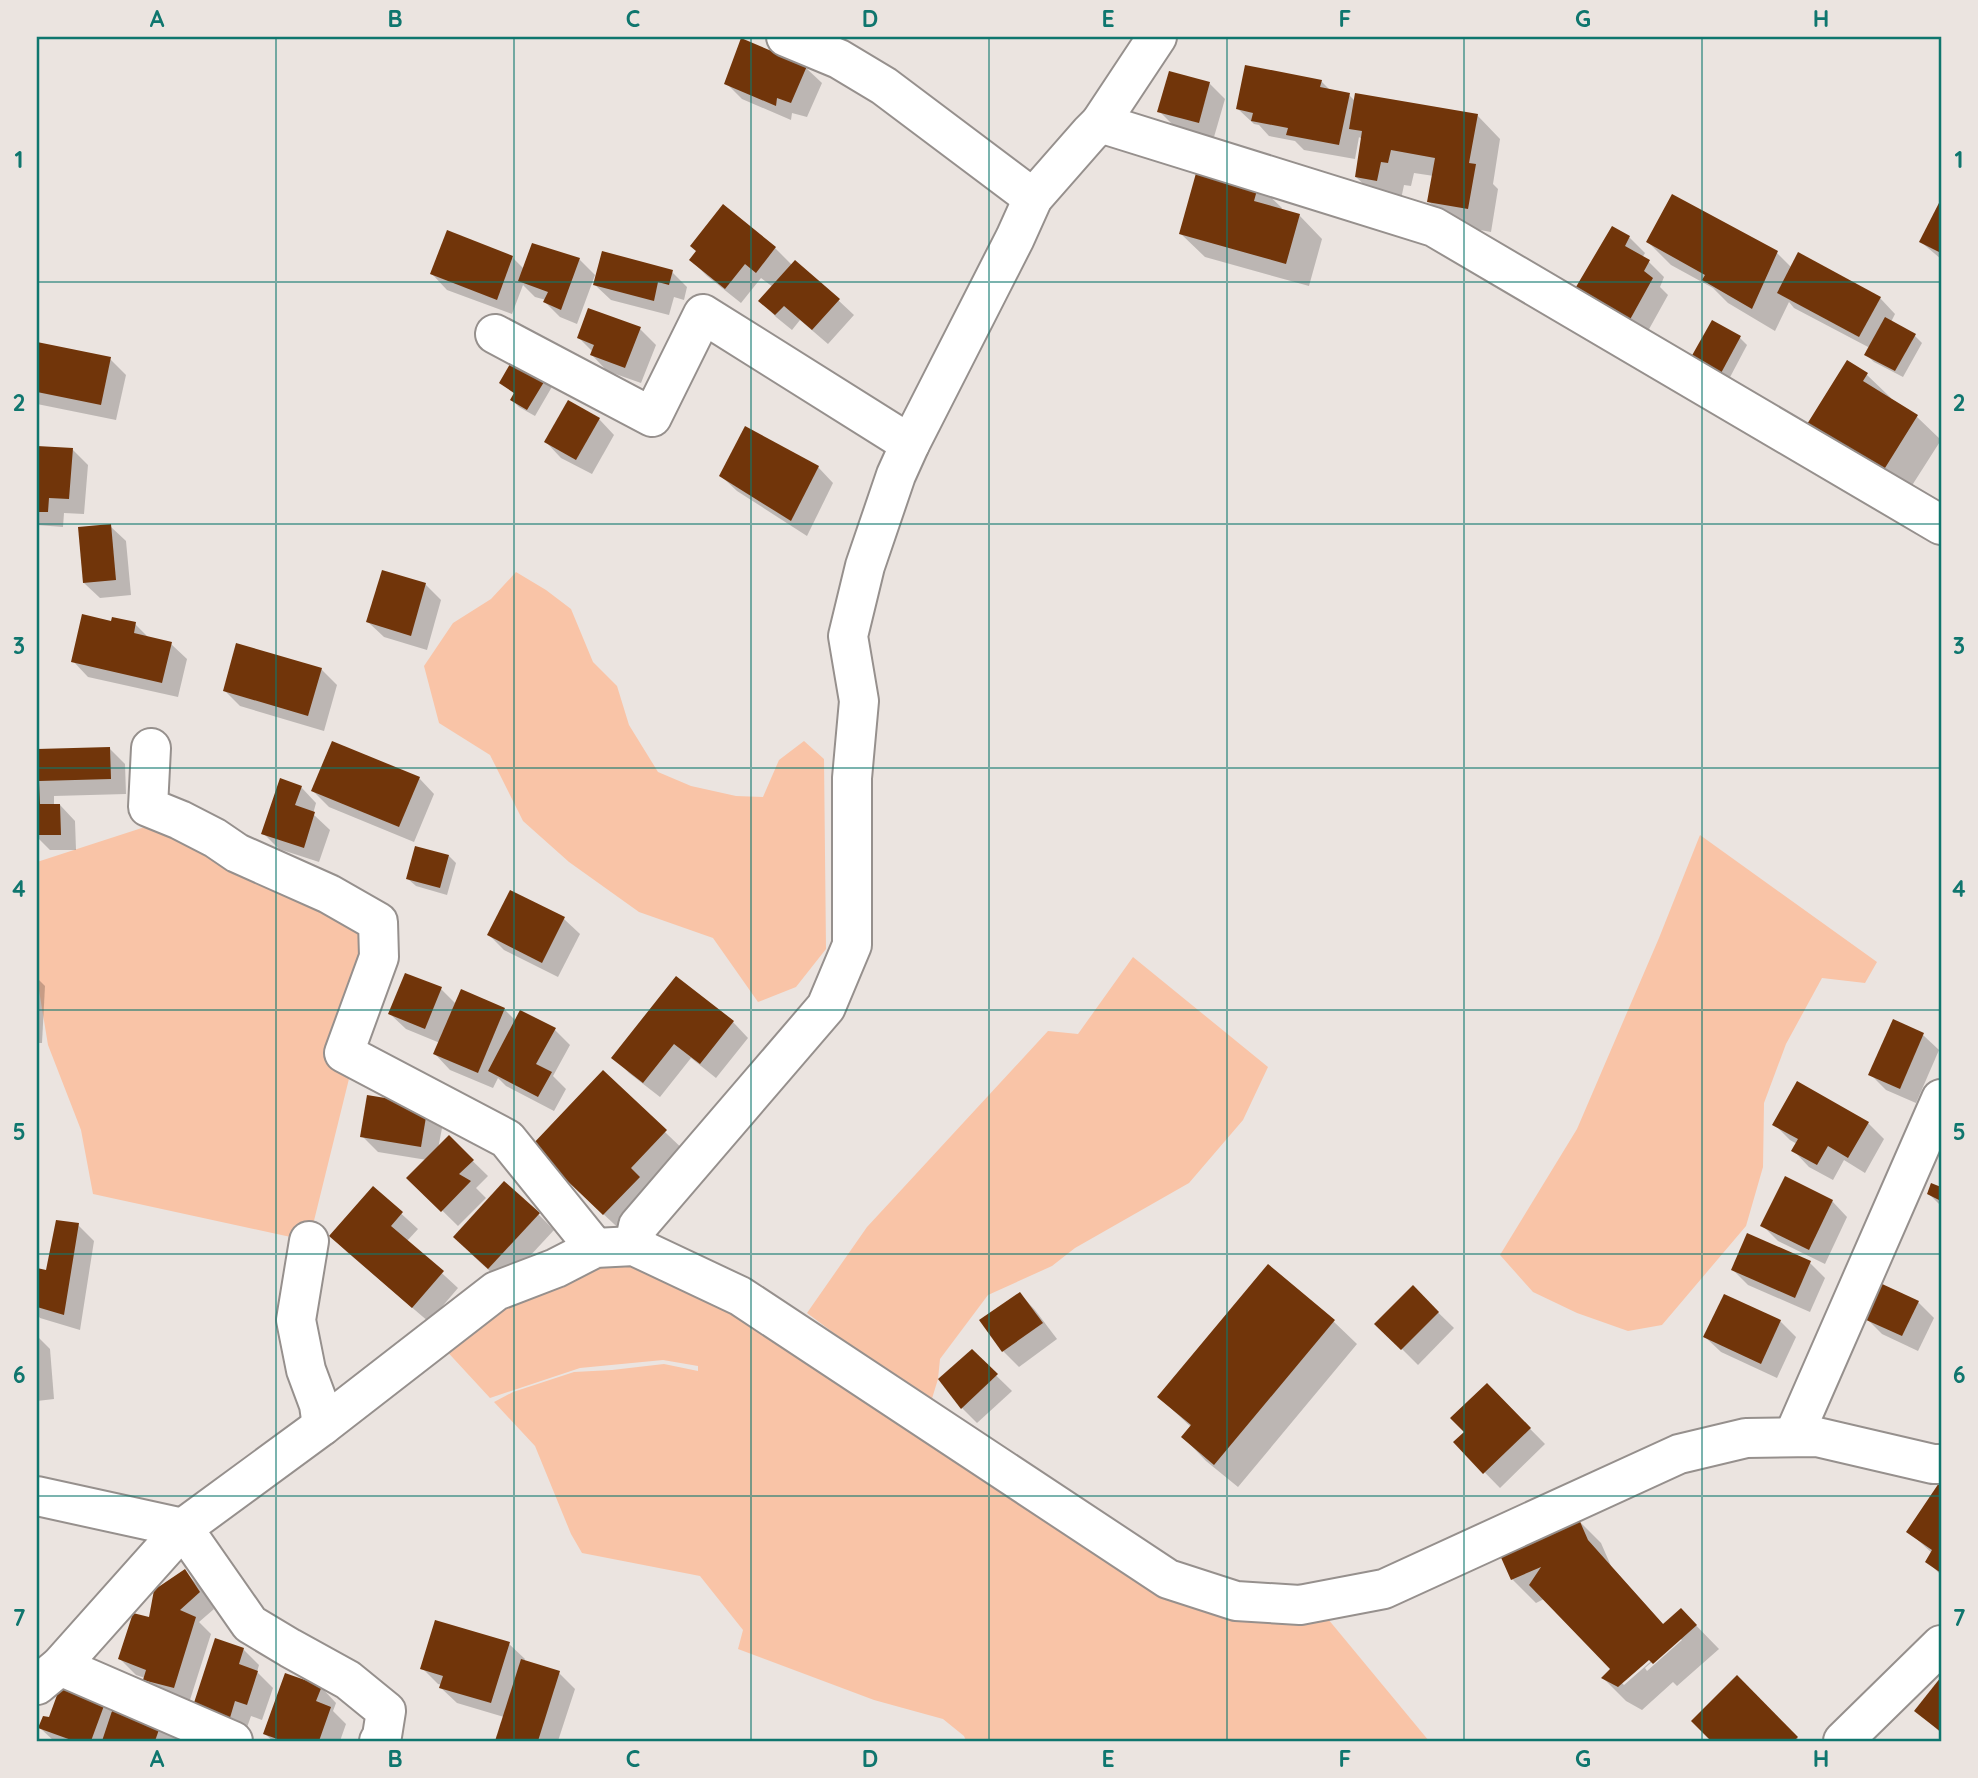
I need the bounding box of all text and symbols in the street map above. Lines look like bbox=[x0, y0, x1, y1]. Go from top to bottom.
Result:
text: A bbox=[150, 4, 165, 33]
text: B bbox=[387, 4, 403, 33]
text: C bbox=[626, 4, 640, 33]
text: D bbox=[862, 4, 878, 33]
text: E bbox=[1101, 4, 1115, 33]
text: F bbox=[1339, 4, 1351, 33]
text: G bbox=[1575, 4, 1591, 33]
text: H bbox=[1813, 4, 1829, 33]
text: 1 bbox=[15, 145, 23, 174]
text: 1 bbox=[1955, 145, 1963, 174]
text: 2 bbox=[12, 388, 26, 417]
text: 2 bbox=[1952, 388, 1966, 417]
text: 3 bbox=[13, 631, 25, 660]
text: 3 bbox=[1953, 631, 1965, 660]
text: 4 bbox=[12, 874, 26, 903]
text: 4 bbox=[1952, 874, 1966, 903]
text: 5 bbox=[12, 1117, 26, 1146]
text: 5 bbox=[1952, 1117, 1966, 1146]
text: 6 bbox=[13, 1360, 25, 1389]
text: 6 bbox=[1953, 1360, 1965, 1389]
text: 7 bbox=[13, 1603, 26, 1632]
text: 7 bbox=[1953, 1603, 1966, 1632]
text: A bbox=[150, 1744, 165, 1773]
text: B bbox=[387, 1744, 403, 1773]
text: C bbox=[626, 1744, 640, 1773]
text: D bbox=[862, 1744, 878, 1773]
text: E bbox=[1101, 1744, 1115, 1773]
text: F bbox=[1339, 1744, 1351, 1773]
text: G bbox=[1575, 1744, 1591, 1773]
text: H bbox=[1813, 1744, 1829, 1773]

